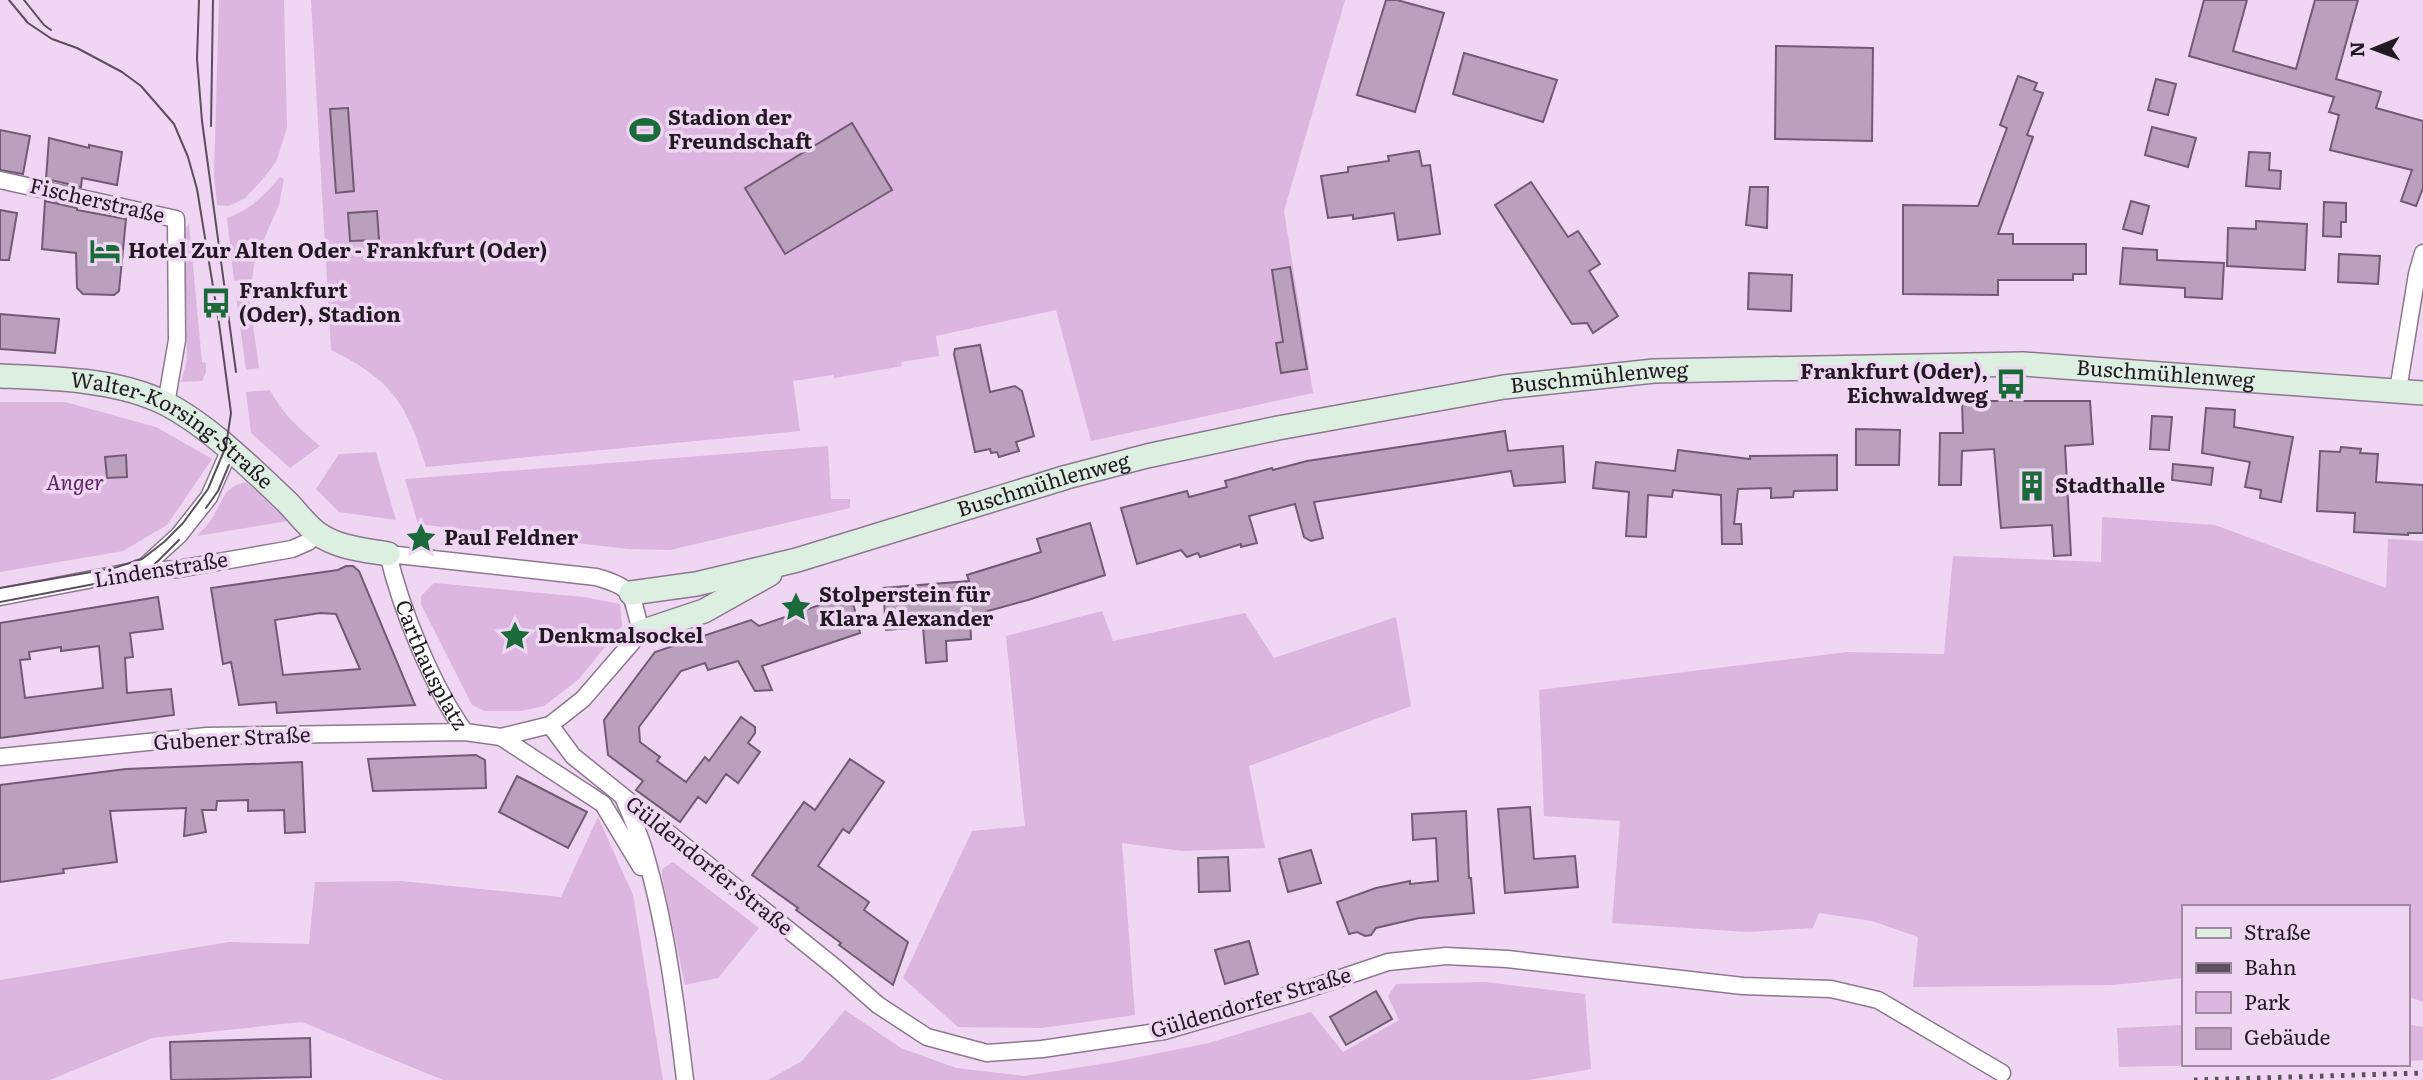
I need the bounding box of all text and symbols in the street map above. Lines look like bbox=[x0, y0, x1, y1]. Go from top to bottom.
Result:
north arrow bbox=[2339, 14, 2409, 84]
text: N bbox=[2342, 41, 2370, 58]
place label: Stadion der Freundschaft bbox=[668, 100, 813, 155]
sports icon: Stadion der Freundschaft bbox=[628, 113, 662, 147]
street label: Fischerstraße bbox=[27, 168, 168, 229]
place label: Hotel Zur Alten Oder - Frankfurt (Oder) bbox=[128, 233, 547, 264]
hotel icon: Hotel Zur Alten Oder - Frankfurt (Oder) bbox=[88, 234, 122, 268]
place label: Frankfurt (Oder), Stadion bbox=[239, 273, 401, 328]
bus stop icon: Frankfurt (Oder), Stadion bbox=[199, 286, 233, 320]
street label: Buschmühlenweg bbox=[2075, 350, 2256, 394]
street label: Buschmühlenweg bbox=[1508, 352, 1689, 399]
place label: Frankfurt (Oder), Eichwaldweg bbox=[1800, 354, 1988, 409]
street label: Walter-Korsing-Straße bbox=[69, 362, 282, 495]
bus stop icon: Frankfurt (Oder), Eichwaldweg bbox=[1994, 367, 2028, 401]
street label: Buschmühlenweg bbox=[952, 443, 1133, 523]
park label: Anger bbox=[46, 465, 104, 496]
place label: Stadthalle bbox=[2055, 468, 2165, 499]
building icon: Stadthalle bbox=[2015, 469, 2049, 503]
place label: Paul Feldner bbox=[444, 520, 579, 551]
place icon: Paul Feldner bbox=[404, 521, 438, 555]
street label: Lindenstraße bbox=[92, 542, 230, 593]
place label: Stolperstein für Klara Alexander bbox=[819, 577, 994, 632]
place icon: Stolperstein für Klara Alexander bbox=[779, 590, 813, 624]
street label: Carthausplatz bbox=[389, 595, 477, 735]
place label: Denkmalsockel bbox=[538, 618, 704, 649]
place icon: Denkmalsockel bbox=[498, 619, 532, 653]
street label: Gubener Straße bbox=[152, 717, 311, 756]
street label: Güldendorfer Straße bbox=[620, 787, 801, 941]
legend bbox=[2182, 905, 2409, 1066]
text: Straße bbox=[2244, 915, 2311, 946]
text: Bahn bbox=[2244, 950, 2297, 981]
street label: Güldendorfer Straße bbox=[1146, 957, 1354, 1044]
text: Park bbox=[2244, 985, 2290, 1016]
text: Gebäude bbox=[2244, 1020, 2331, 1051]

